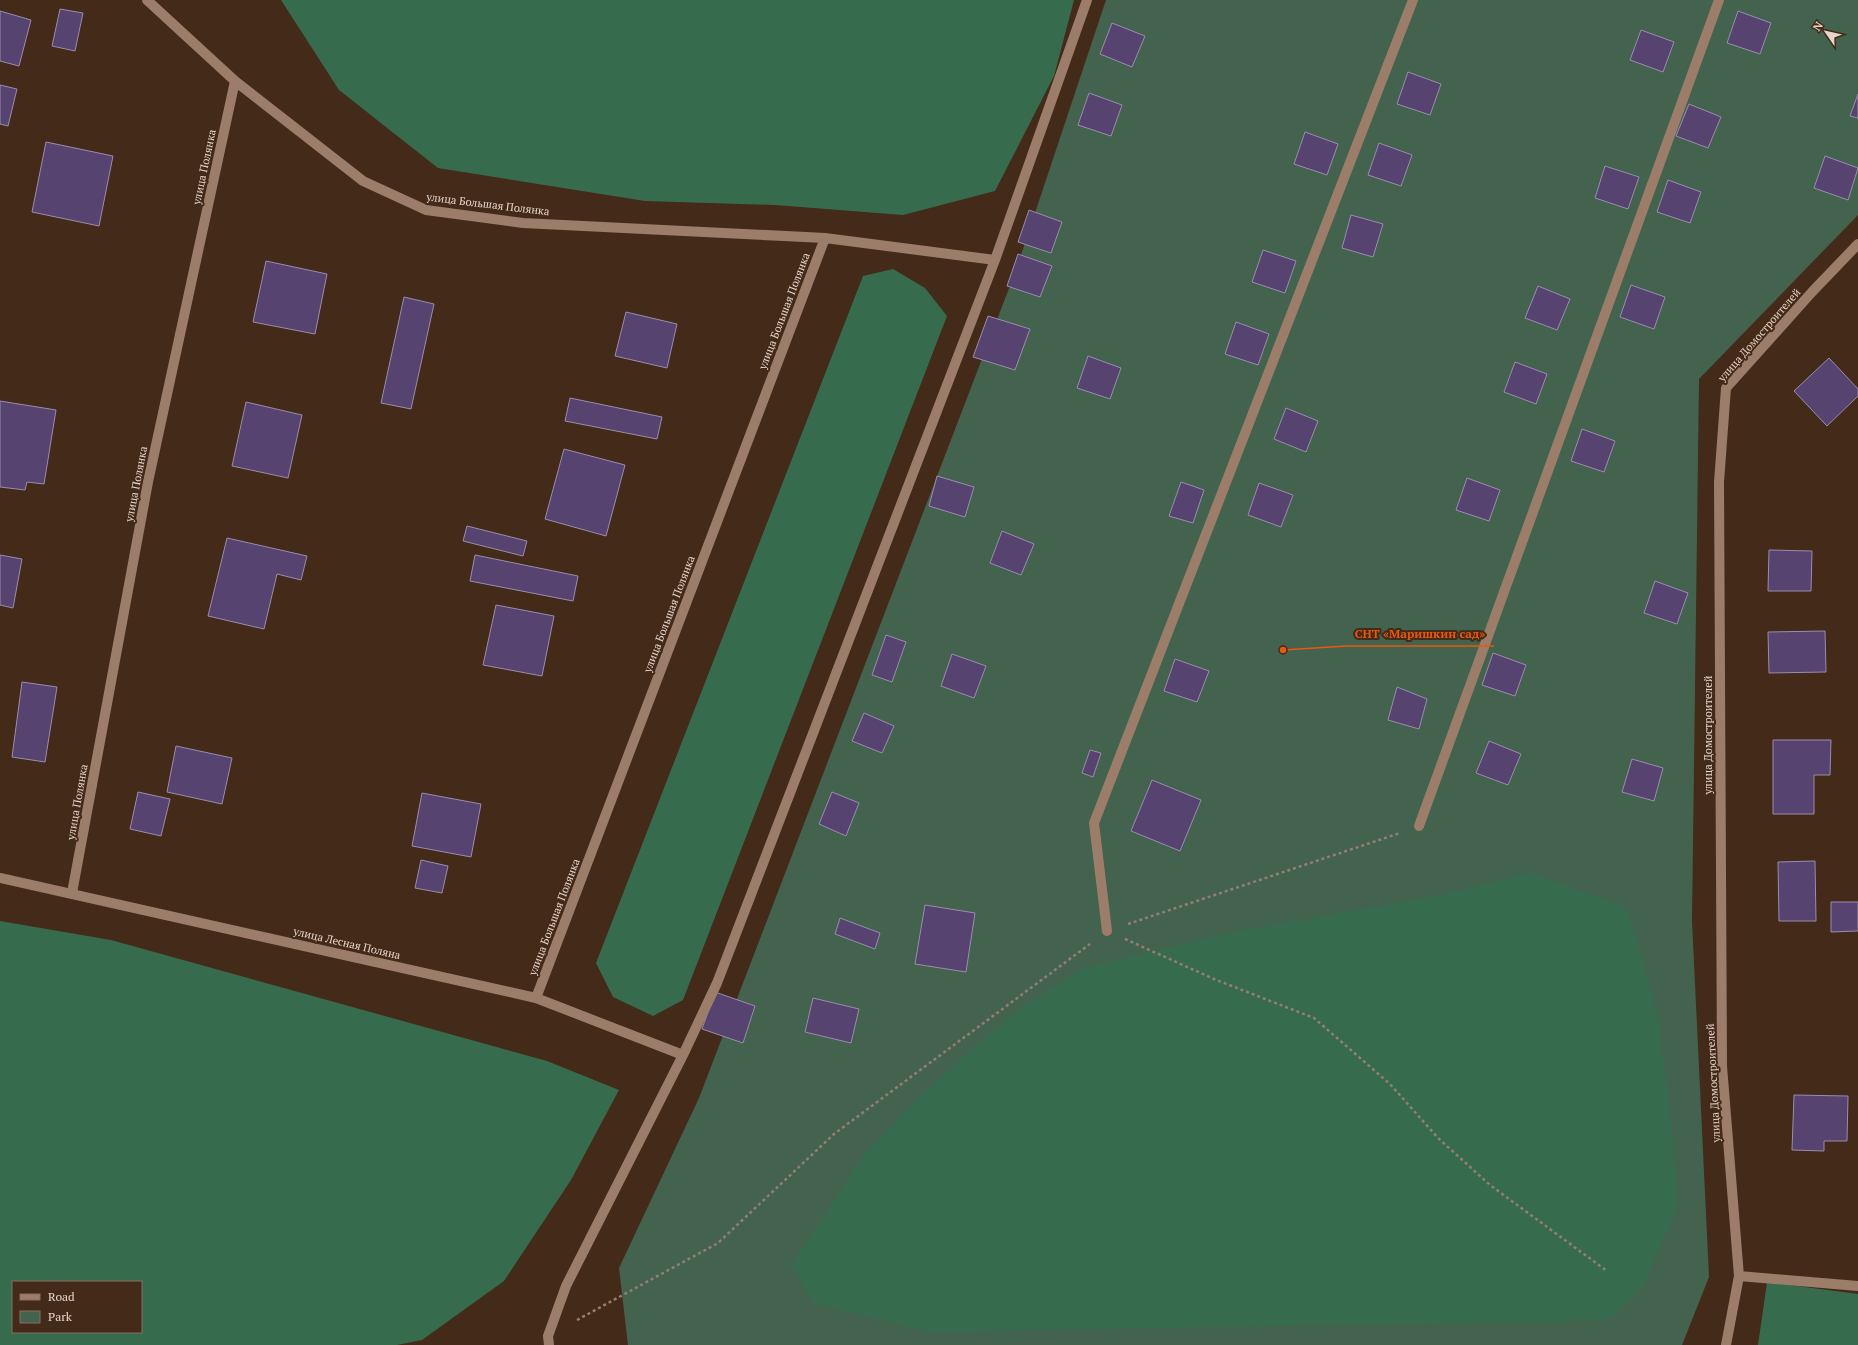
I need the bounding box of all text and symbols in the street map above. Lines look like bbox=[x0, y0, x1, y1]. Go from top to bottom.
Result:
north arrow bbox=[1806, 12, 1846, 52]
text: N bbox=[1810, 18, 1826, 34]
street label: улица Полянка bbox=[189, 128, 219, 207]
street label: улица Большая Полянка bbox=[425, 189, 551, 219]
street label: улица Большая Полянка bbox=[755, 250, 813, 372]
street label: улица Домостроителей bbox=[1714, 285, 1804, 385]
street label: улица Полянка bbox=[122, 445, 150, 524]
street label: улица Большая Полянка bbox=[640, 553, 698, 675]
callout: СНТ «Маришкин сад» bbox=[1347, 622, 1494, 646]
text: СНТ «Маришкин сад» bbox=[1355, 626, 1485, 641]
street label: улица Домостроителей bbox=[1701, 675, 1715, 796]
street label: улица Полянка bbox=[63, 763, 91, 842]
street label: улица Большая Полянка bbox=[525, 856, 583, 978]
street label: улица Лесная Поляна bbox=[291, 924, 402, 962]
street label: улица Домостроителей bbox=[1703, 1023, 1723, 1144]
legend bbox=[12, 1281, 142, 1333]
text: Road bbox=[48, 1289, 75, 1304]
text: Park bbox=[48, 1309, 73, 1324]

